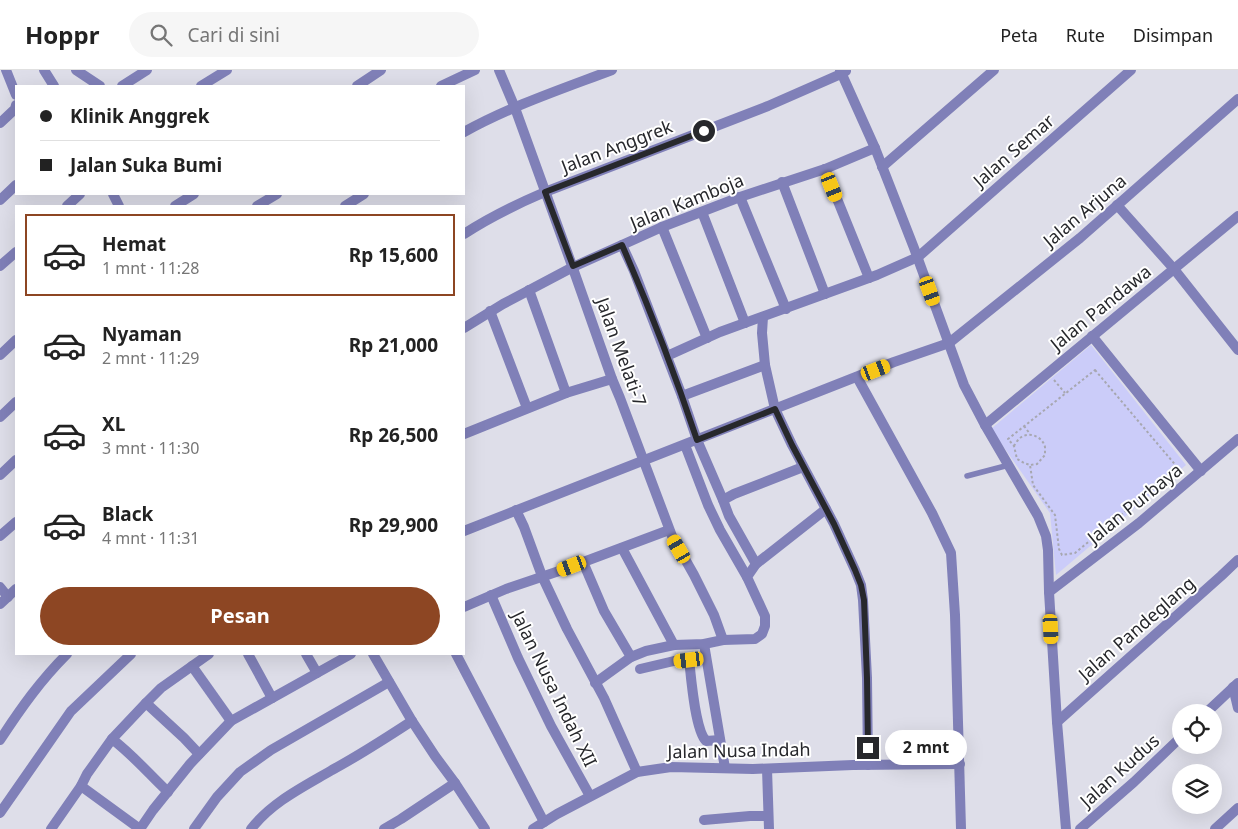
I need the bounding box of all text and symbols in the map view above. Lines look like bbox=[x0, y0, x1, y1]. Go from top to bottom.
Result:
search box bbox=[129, 12, 479, 57]
text: Hoppr bbox=[25, 18, 99, 51]
icon: search bbox=[147, 21, 175, 49]
text: Cari di sini bbox=[187, 22, 280, 48]
text: Peta bbox=[1000, 23, 1038, 47]
text: Rute bbox=[1066, 23, 1105, 47]
text: Disimpan bbox=[1133, 23, 1213, 47]
text: Klinik Anggrek bbox=[70, 103, 209, 129]
street label: Jalan Semar bbox=[966, 108, 1059, 193]
street label: Jalan Anggrek bbox=[556, 114, 676, 179]
route start bbox=[693, 120, 715, 142]
text: Jalan Suka Bumi bbox=[70, 152, 222, 178]
street label: Jalan Kamboja bbox=[624, 167, 747, 235]
street label: Jalan Arjuna bbox=[1036, 168, 1131, 253]
car bbox=[819, 170, 844, 204]
text: Hemat bbox=[102, 231, 166, 257]
icon: car bbox=[42, 233, 87, 278]
text: Rp 15,600 bbox=[349, 242, 438, 268]
text: 1 mnt · 11:28 bbox=[102, 257, 199, 279]
street label: Jalan Pandawa bbox=[1043, 259, 1156, 357]
car bbox=[917, 274, 942, 308]
street label: Jalan Melati-7 bbox=[590, 292, 653, 409]
text: Nyaman bbox=[102, 321, 182, 347]
icon: car bbox=[42, 323, 87, 368]
text: Rp 21,000 bbox=[349, 332, 438, 358]
text: 2 mnt · 11:29 bbox=[102, 347, 199, 369]
car bbox=[859, 358, 892, 382]
text: XL bbox=[102, 411, 125, 437]
icon: car bbox=[42, 413, 87, 458]
text: Rp 26,500 bbox=[349, 422, 438, 448]
text: 3 mnt · 11:30 bbox=[102, 437, 199, 459]
street label: Jalan Purbaya bbox=[1080, 458, 1187, 550]
text: Black bbox=[102, 501, 153, 527]
icon: car bbox=[42, 503, 87, 548]
text: Rp 29,900 bbox=[349, 512, 438, 538]
text: 4 mnt · 11:31 bbox=[102, 527, 199, 549]
car bbox=[665, 532, 692, 566]
car bbox=[555, 554, 588, 578]
street label: Jalan Pandeglang bbox=[1072, 571, 1200, 687]
button: Pesan bbox=[40, 587, 440, 645]
street label: Jalan Nusa Indah XII bbox=[506, 605, 603, 771]
car bbox=[1042, 614, 1059, 644]
car bbox=[673, 651, 704, 669]
map controls bbox=[1172, 704, 1222, 814]
button: locate bbox=[1172, 704, 1222, 754]
street label: Jalan Kudus bbox=[1073, 728, 1164, 814]
callout: 2 mnt bbox=[886, 730, 968, 766]
text: 2 mnt bbox=[903, 736, 949, 758]
street label: Jalan Nusa Indah bbox=[665, 737, 811, 763]
route end bbox=[857, 737, 879, 759]
button: layers bbox=[1172, 764, 1222, 814]

